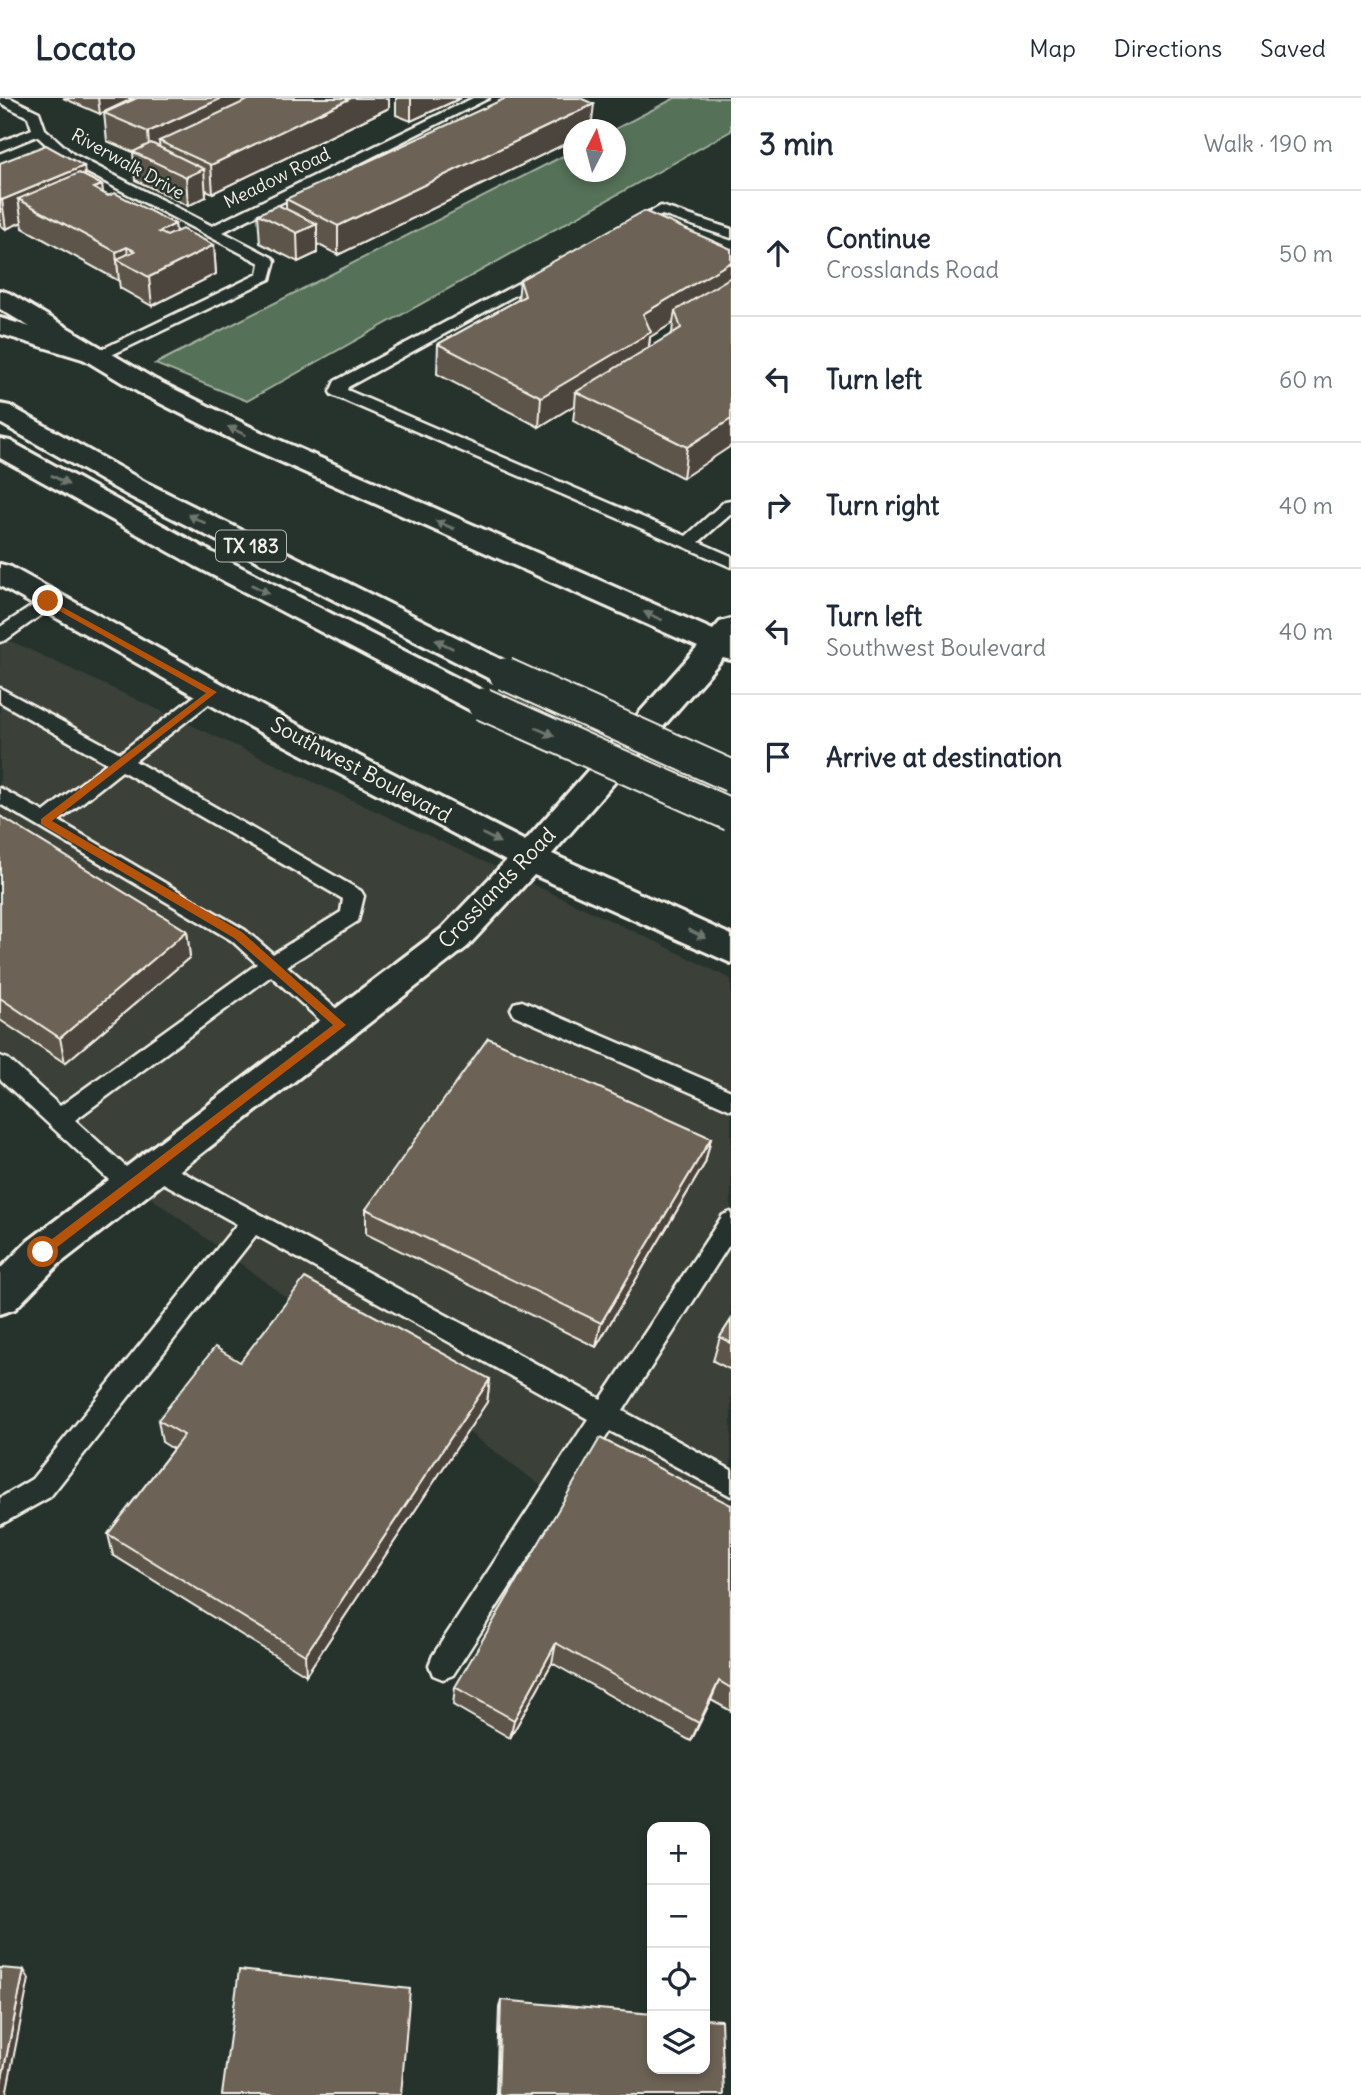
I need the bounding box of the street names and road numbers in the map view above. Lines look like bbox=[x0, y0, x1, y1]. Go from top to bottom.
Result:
street label: Riverwalk Drive bbox=[68, 123, 189, 204]
street label: Meadow Road bbox=[220, 142, 334, 213]
road number: TX 183 bbox=[216, 530, 286, 561]
street label: Southwest Boulevard bbox=[266, 710, 456, 829]
street label: Crosslands Road bbox=[432, 821, 561, 954]

